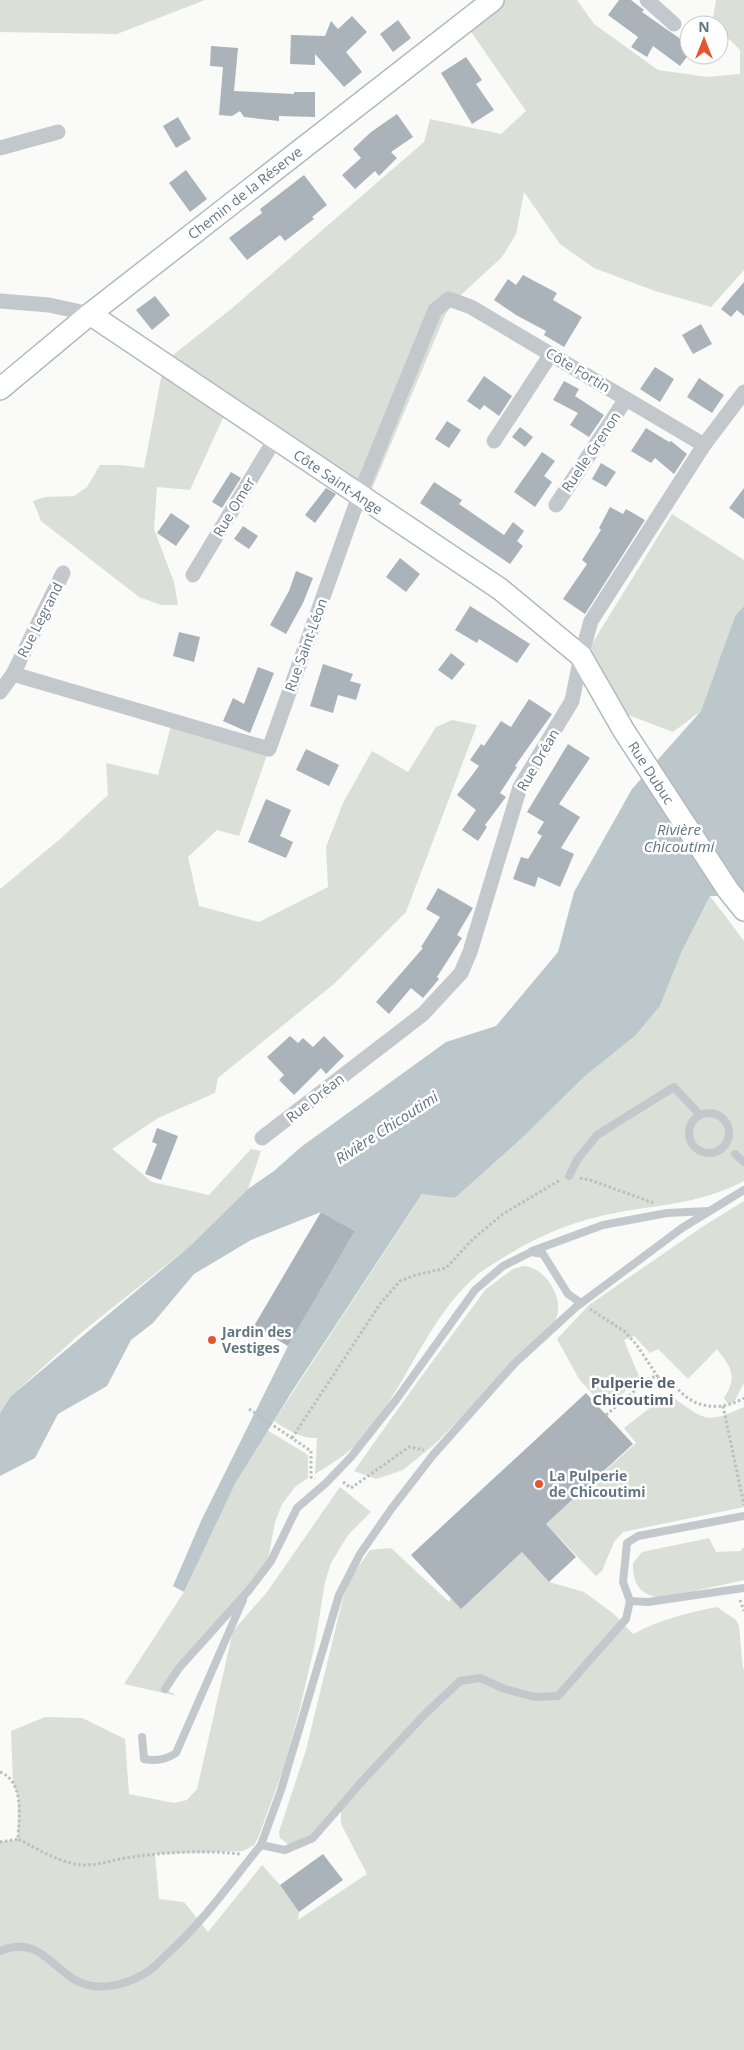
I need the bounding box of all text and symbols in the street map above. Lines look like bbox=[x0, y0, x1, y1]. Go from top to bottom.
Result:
north arrow bbox=[679, 15, 729, 65]
text: N bbox=[698, 17, 710, 36]
street label: Chemin de la Réserve bbox=[183, 142, 306, 243]
street label: Côte Fortin bbox=[542, 343, 614, 396]
street label: Ruelle Grenon bbox=[557, 408, 624, 496]
street label: Côte Saint-Ange bbox=[290, 445, 387, 519]
street label: Rue Omer bbox=[208, 473, 259, 540]
street label: Rue Legrand bbox=[12, 579, 67, 661]
street label: Rue Saint-Léon bbox=[280, 596, 331, 694]
street label: Rue Dréan bbox=[512, 725, 563, 794]
street label: Rue Dubuc bbox=[624, 738, 679, 808]
water label: Rivière Chicoutimi bbox=[644, 819, 715, 856]
street label: Rue Dréan bbox=[282, 1069, 348, 1126]
water label: Rivière Chicoutimi bbox=[331, 1086, 442, 1168]
place label: Jardin des Vestiges bbox=[220, 1322, 292, 1357]
marker: Jardin des Vestiges bbox=[206, 1334, 218, 1346]
district label: Pulperie de Chicoutimi bbox=[591, 1372, 675, 1409]
place label: La Pulperie de Chicoutimi bbox=[549, 1466, 646, 1501]
marker: La Pulperie de Chicoutimi bbox=[533, 1478, 545, 1490]

